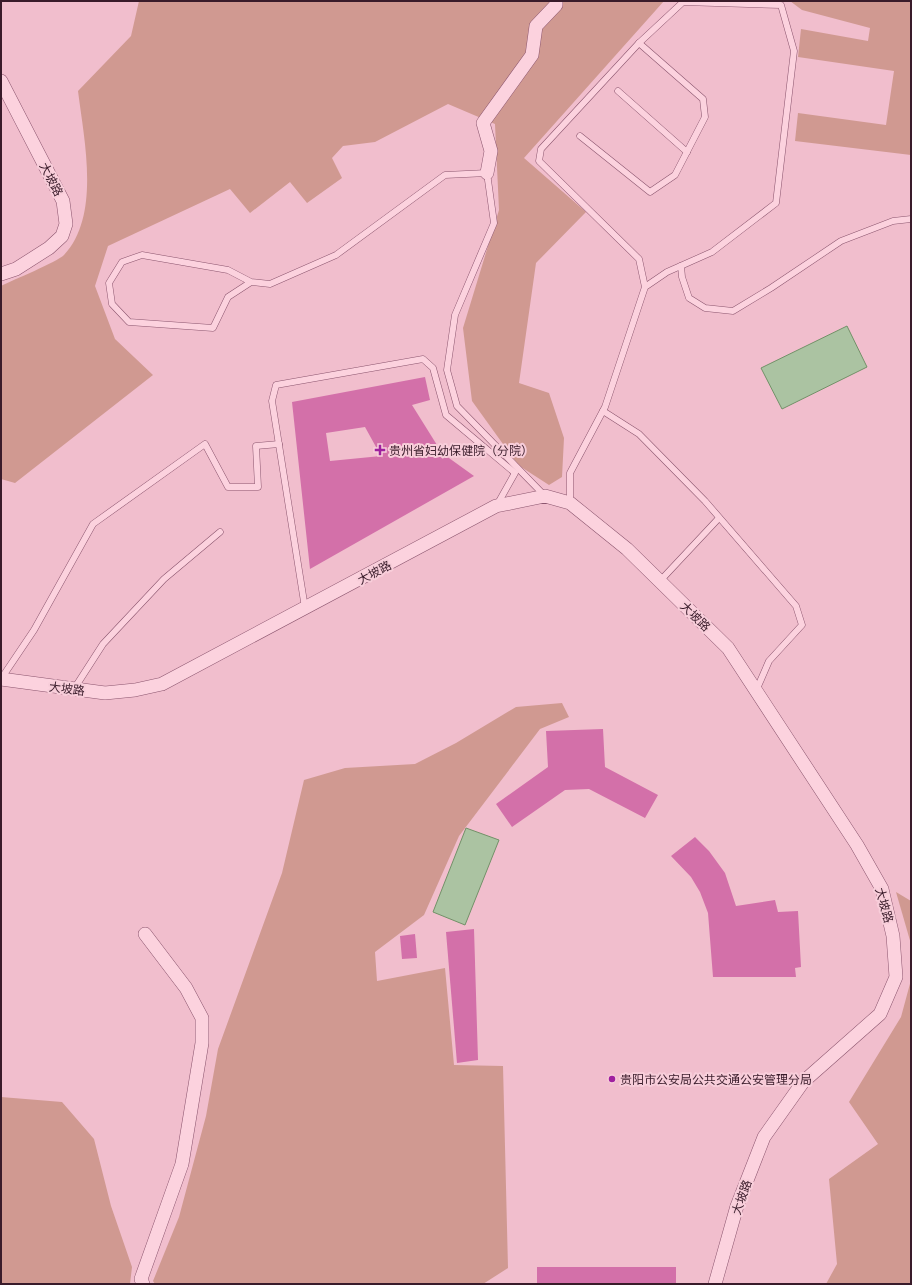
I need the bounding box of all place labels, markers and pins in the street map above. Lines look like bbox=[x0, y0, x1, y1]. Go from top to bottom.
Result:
place label: 贵州省妇幼保健院（分院） bbox=[389, 442, 533, 458]
marker: 贵州省妇幼保健院（分院） bbox=[374, 444, 386, 456]
place label: 贵阳市公安局公共交通公安管理分局 bbox=[620, 1071, 812, 1087]
marker: 贵阳市公安局公共交通公安管理分局 bbox=[607, 1074, 617, 1084]

